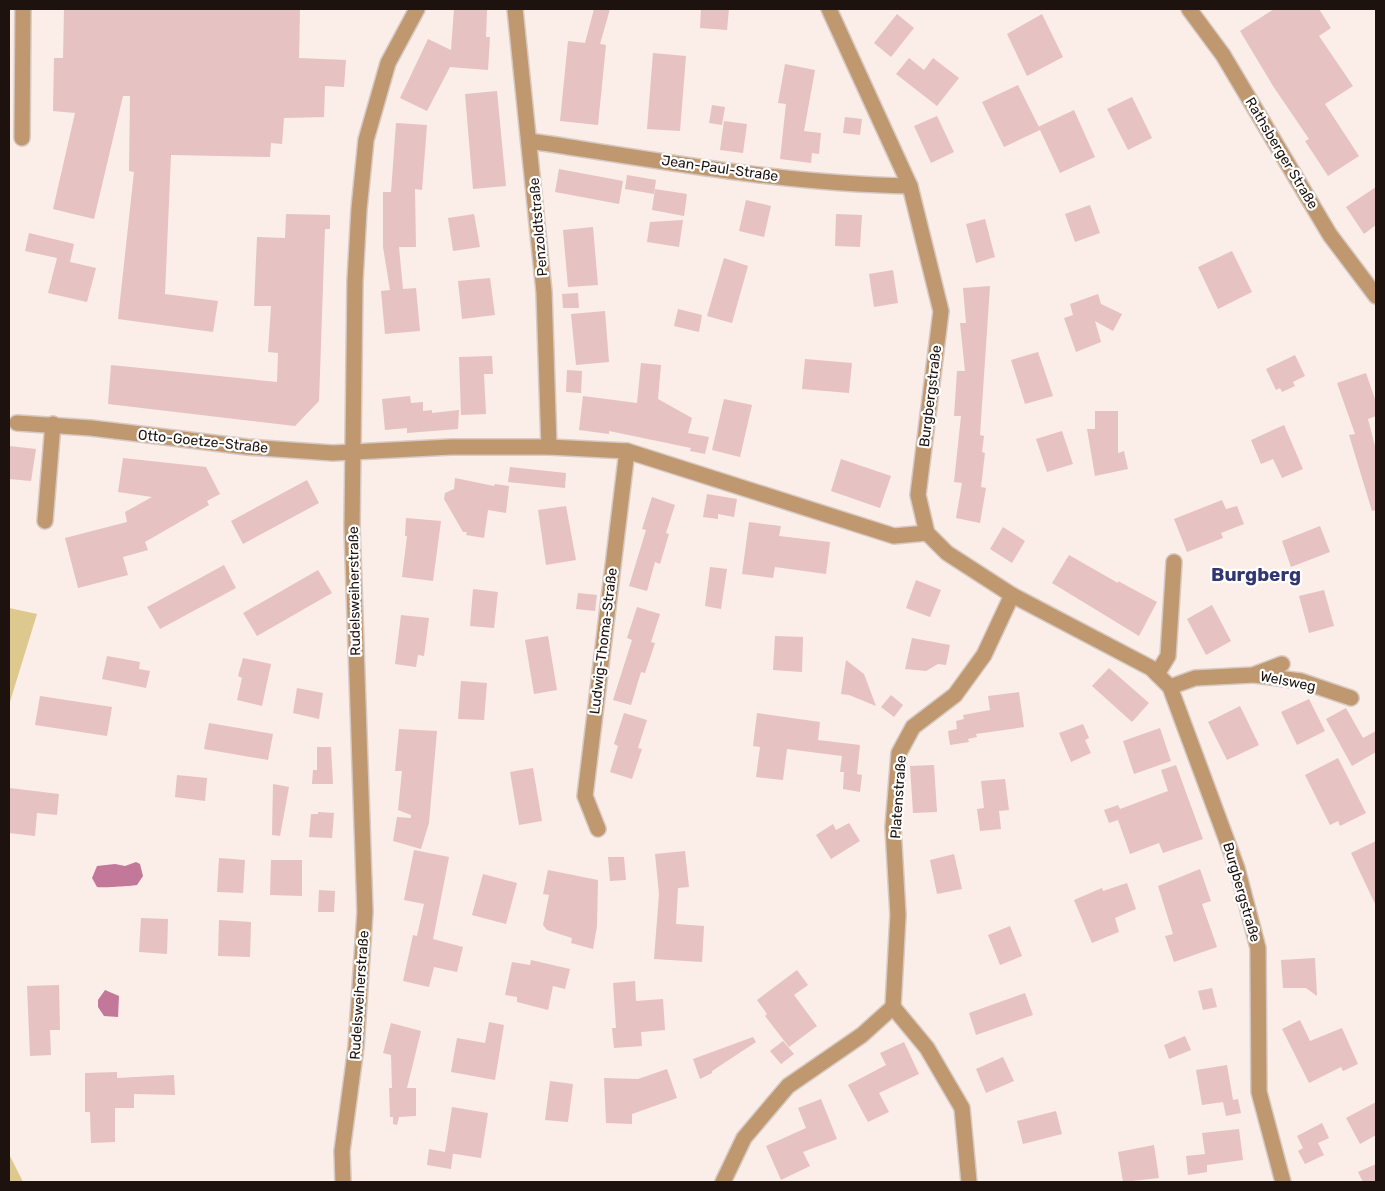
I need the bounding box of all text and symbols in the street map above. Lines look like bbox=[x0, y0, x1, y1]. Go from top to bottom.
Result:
street label: Rathsberger Straße bbox=[1242, 94, 1322, 212]
street label: Jean-Paul-Straße bbox=[660, 152, 780, 185]
street label: Penzoldtstraße bbox=[526, 177, 551, 277]
street label: Burgbergstraße bbox=[916, 344, 945, 448]
street label: Otto-Goetze-Straße bbox=[137, 426, 269, 457]
street label: Rudelsweiherstraße bbox=[345, 526, 364, 656]
district label: Burgberg bbox=[1211, 563, 1301, 586]
street label: Ludwig-Thoma-Straße bbox=[586, 567, 621, 715]
street label: Welsweg bbox=[1259, 668, 1317, 695]
street label: Platenstraße bbox=[887, 755, 910, 839]
street label: Burgbergstraße bbox=[1219, 840, 1264, 944]
street label: Rudelsweiherstraße bbox=[346, 930, 373, 1060]

